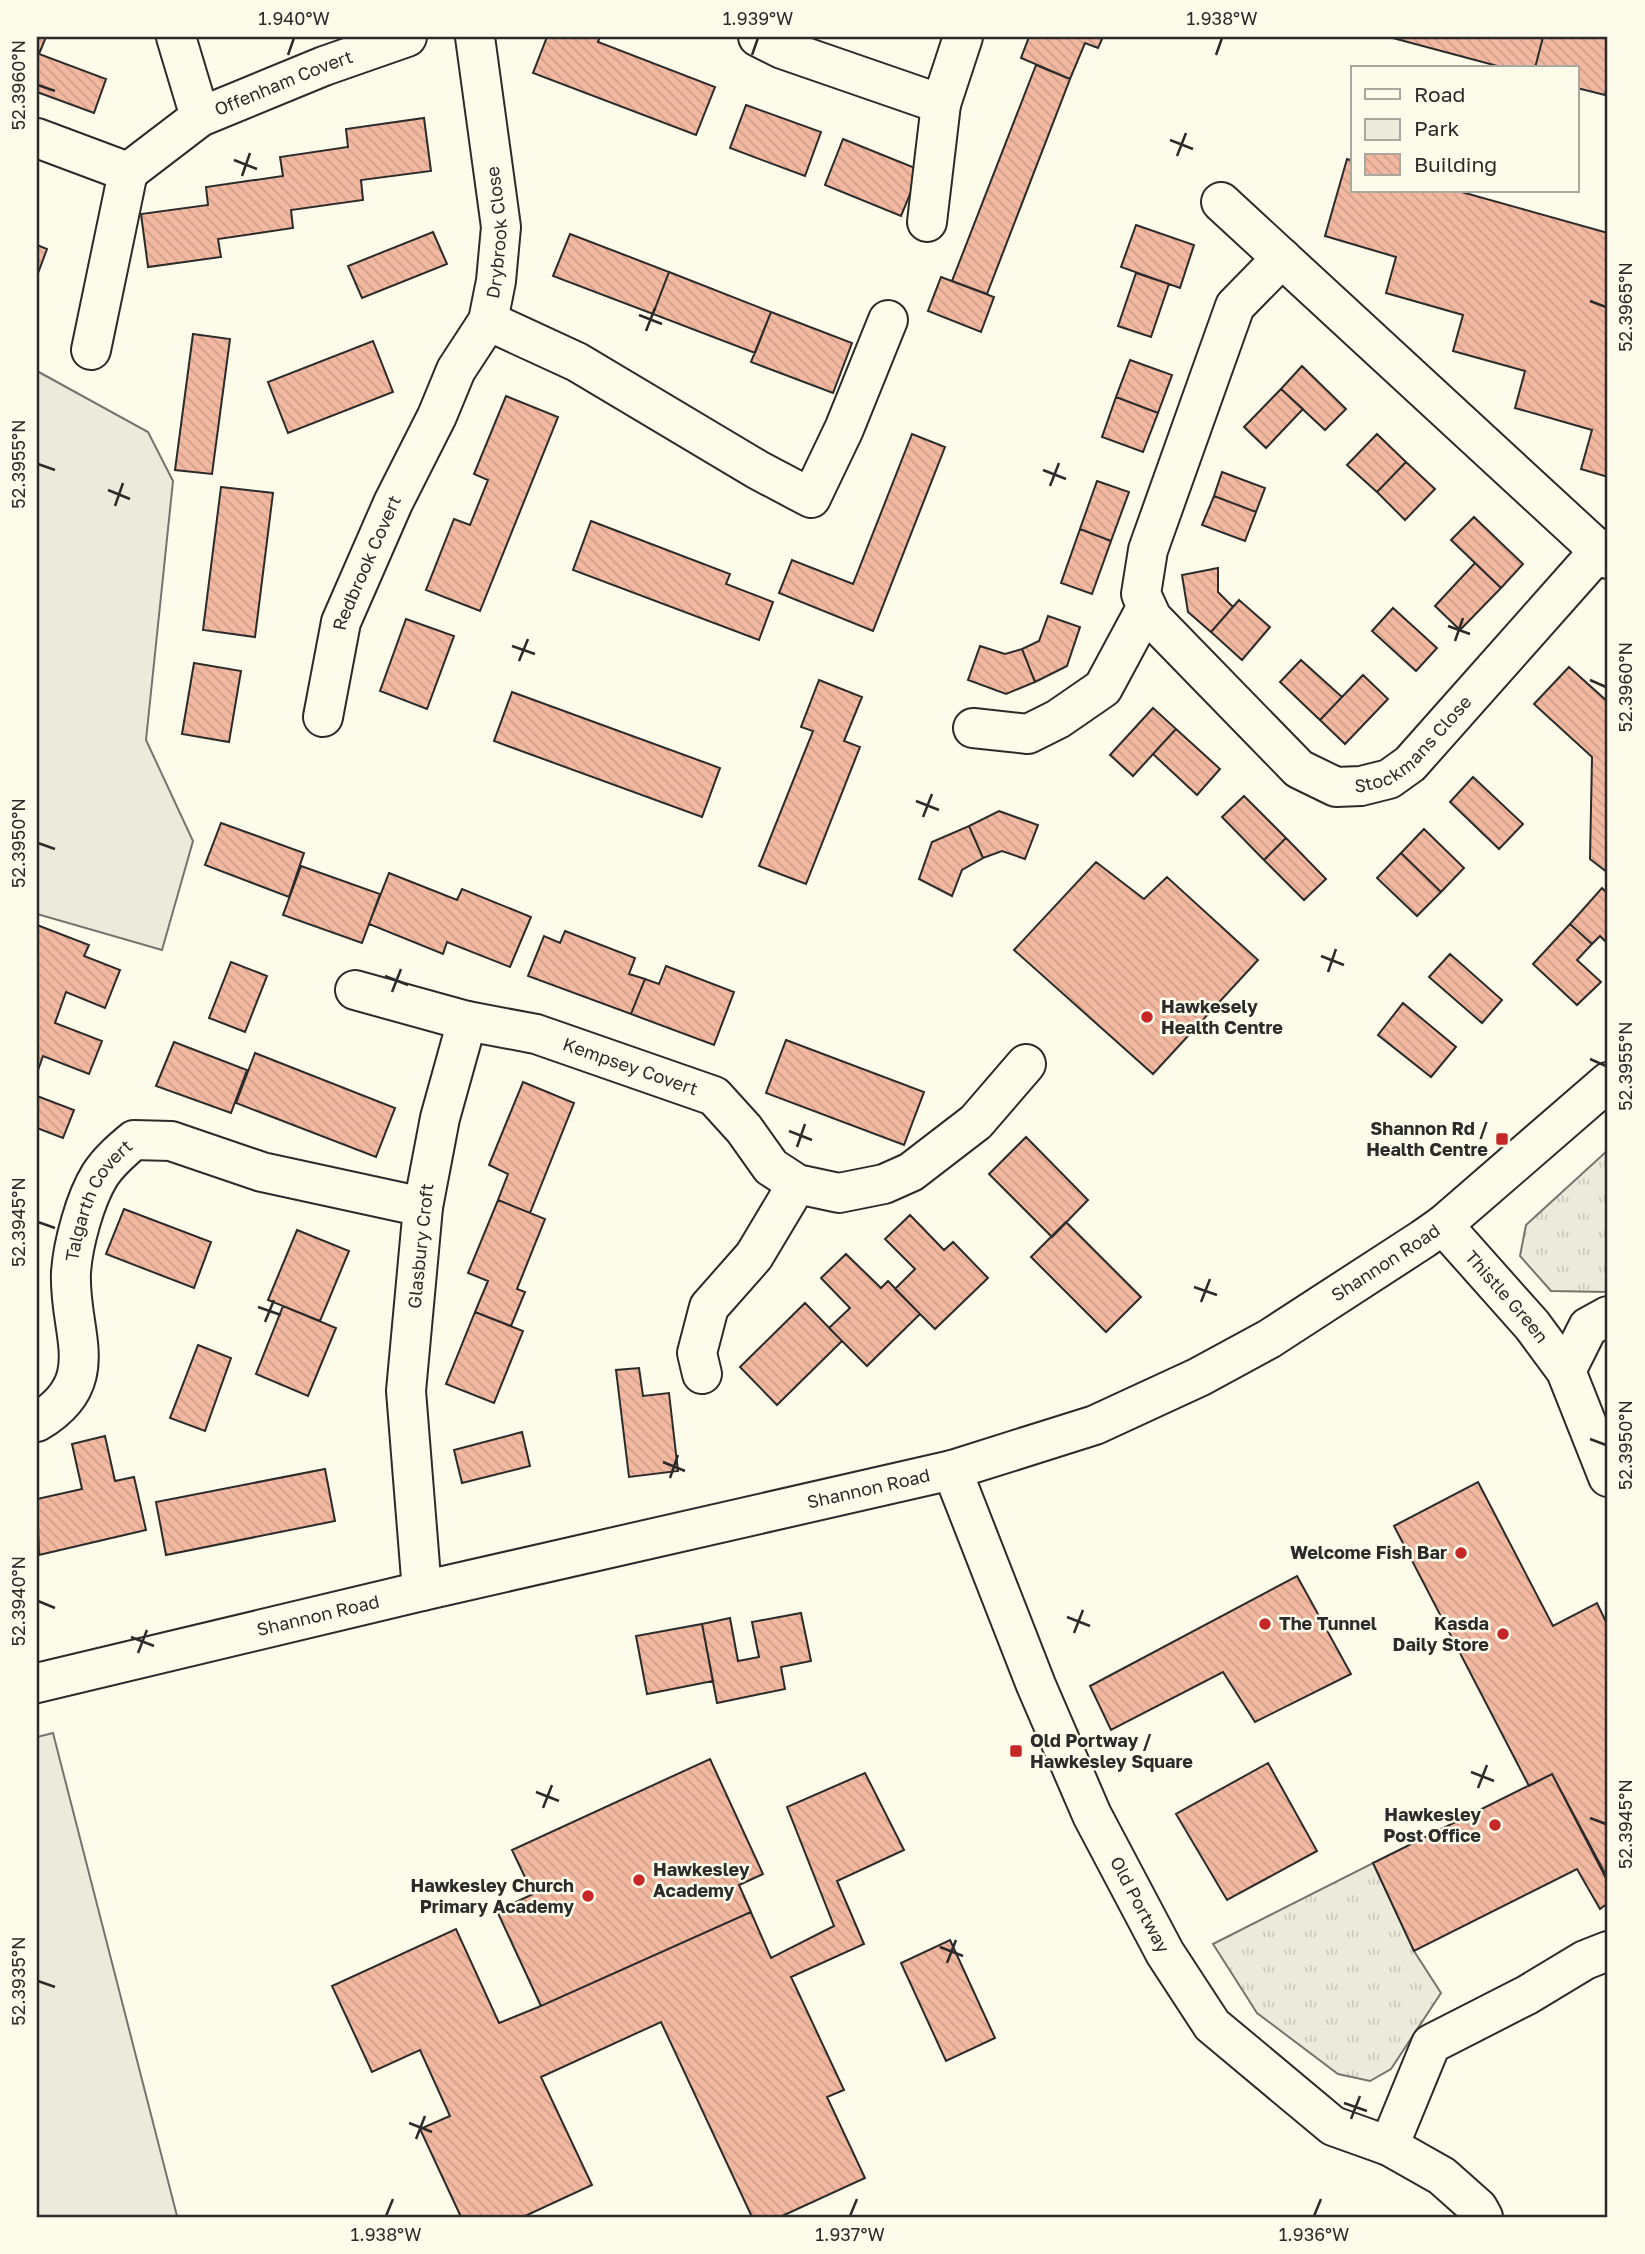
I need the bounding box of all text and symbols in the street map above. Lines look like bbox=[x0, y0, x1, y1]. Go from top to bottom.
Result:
text: 1.940°W bbox=[258, 7, 330, 29]
text: 1.939°W bbox=[723, 7, 793, 29]
text: 1.938°W bbox=[1187, 7, 1257, 29]
text: 52.3960°N bbox=[7, 40, 29, 130]
street label: Offenham Covert bbox=[211, 45, 355, 120]
legend bbox=[1351, 66, 1578, 192]
text: Road bbox=[1414, 81, 1465, 107]
text: Park bbox=[1414, 115, 1460, 141]
text: Building bbox=[1414, 151, 1497, 177]
street label: Drybrook Close bbox=[481, 165, 511, 300]
text: 52.3965°N bbox=[1614, 262, 1636, 352]
text: 52.3955°N bbox=[7, 419, 29, 509]
street label: Redbrook Covert bbox=[328, 491, 405, 632]
text: 52.3960°N bbox=[1614, 642, 1636, 732]
street label: Stockmans Close bbox=[1354, 690, 1476, 796]
text: 52.3950°N bbox=[7, 798, 29, 888]
place label: Hawkesely Health Centre bbox=[1161, 995, 1283, 1038]
marker: Hawkesely Health Centre bbox=[1139, 1009, 1155, 1025]
text: 52.3955°N bbox=[1614, 1021, 1636, 1111]
street label: Kempsey Covert bbox=[560, 1032, 701, 1099]
place label: Shannon Rd / Health Centre bbox=[1366, 1117, 1488, 1160]
marker: Shannon Rd / Health Centre bbox=[1494, 1131, 1510, 1147]
street label: Talgarth Covert bbox=[60, 1134, 136, 1263]
text: 52.3945°N bbox=[7, 1177, 29, 1267]
street label: Glasbury Croft bbox=[402, 1182, 438, 1310]
street label: Shannon Road bbox=[1327, 1219, 1444, 1306]
street label: Thistle Green bbox=[1461, 1245, 1554, 1347]
text: 52.3950°N bbox=[1614, 1400, 1636, 1490]
street label: Shannon Road bbox=[805, 1463, 932, 1513]
place label: Welcome Fish Bar bbox=[1290, 1541, 1447, 1563]
marker: Welcome Fish Bar bbox=[1453, 1545, 1469, 1561]
text: 52.3940°N bbox=[7, 1556, 29, 1646]
street label: Shannon Road bbox=[254, 1590, 381, 1640]
place label: The Tunnel bbox=[1279, 1612, 1377, 1634]
place label: Kasda Daily Store bbox=[1393, 1612, 1489, 1655]
marker: The Tunnel bbox=[1257, 1616, 1273, 1632]
marker: Kasda Daily Store bbox=[1495, 1626, 1511, 1642]
place label: Old Portway / Hawkesley Square bbox=[1030, 1729, 1193, 1772]
marker: Old Portway / Hawkesley Square bbox=[1008, 1743, 1024, 1759]
text: 52.3945°N bbox=[1614, 1779, 1636, 1869]
place label: Hawkesley Post Office bbox=[1383, 1803, 1481, 1846]
marker: Hawkesley Post Office bbox=[1487, 1817, 1503, 1833]
street label: Old Portway bbox=[1106, 1852, 1175, 1956]
place label: Hawkesley Academy bbox=[653, 1858, 750, 1901]
marker: Hawkesley Academy bbox=[631, 1872, 647, 1888]
place label: Hawkesley Church Primary Academy bbox=[410, 1874, 574, 1917]
marker: Hawkesley Church Primary Academy bbox=[580, 1888, 596, 1904]
text: 52.3935°N bbox=[7, 1936, 29, 2026]
text: 1.938°W bbox=[351, 2223, 421, 2245]
text: 1.937°W bbox=[815, 2223, 885, 2245]
text: 1.936°W bbox=[1279, 2223, 1349, 2245]

